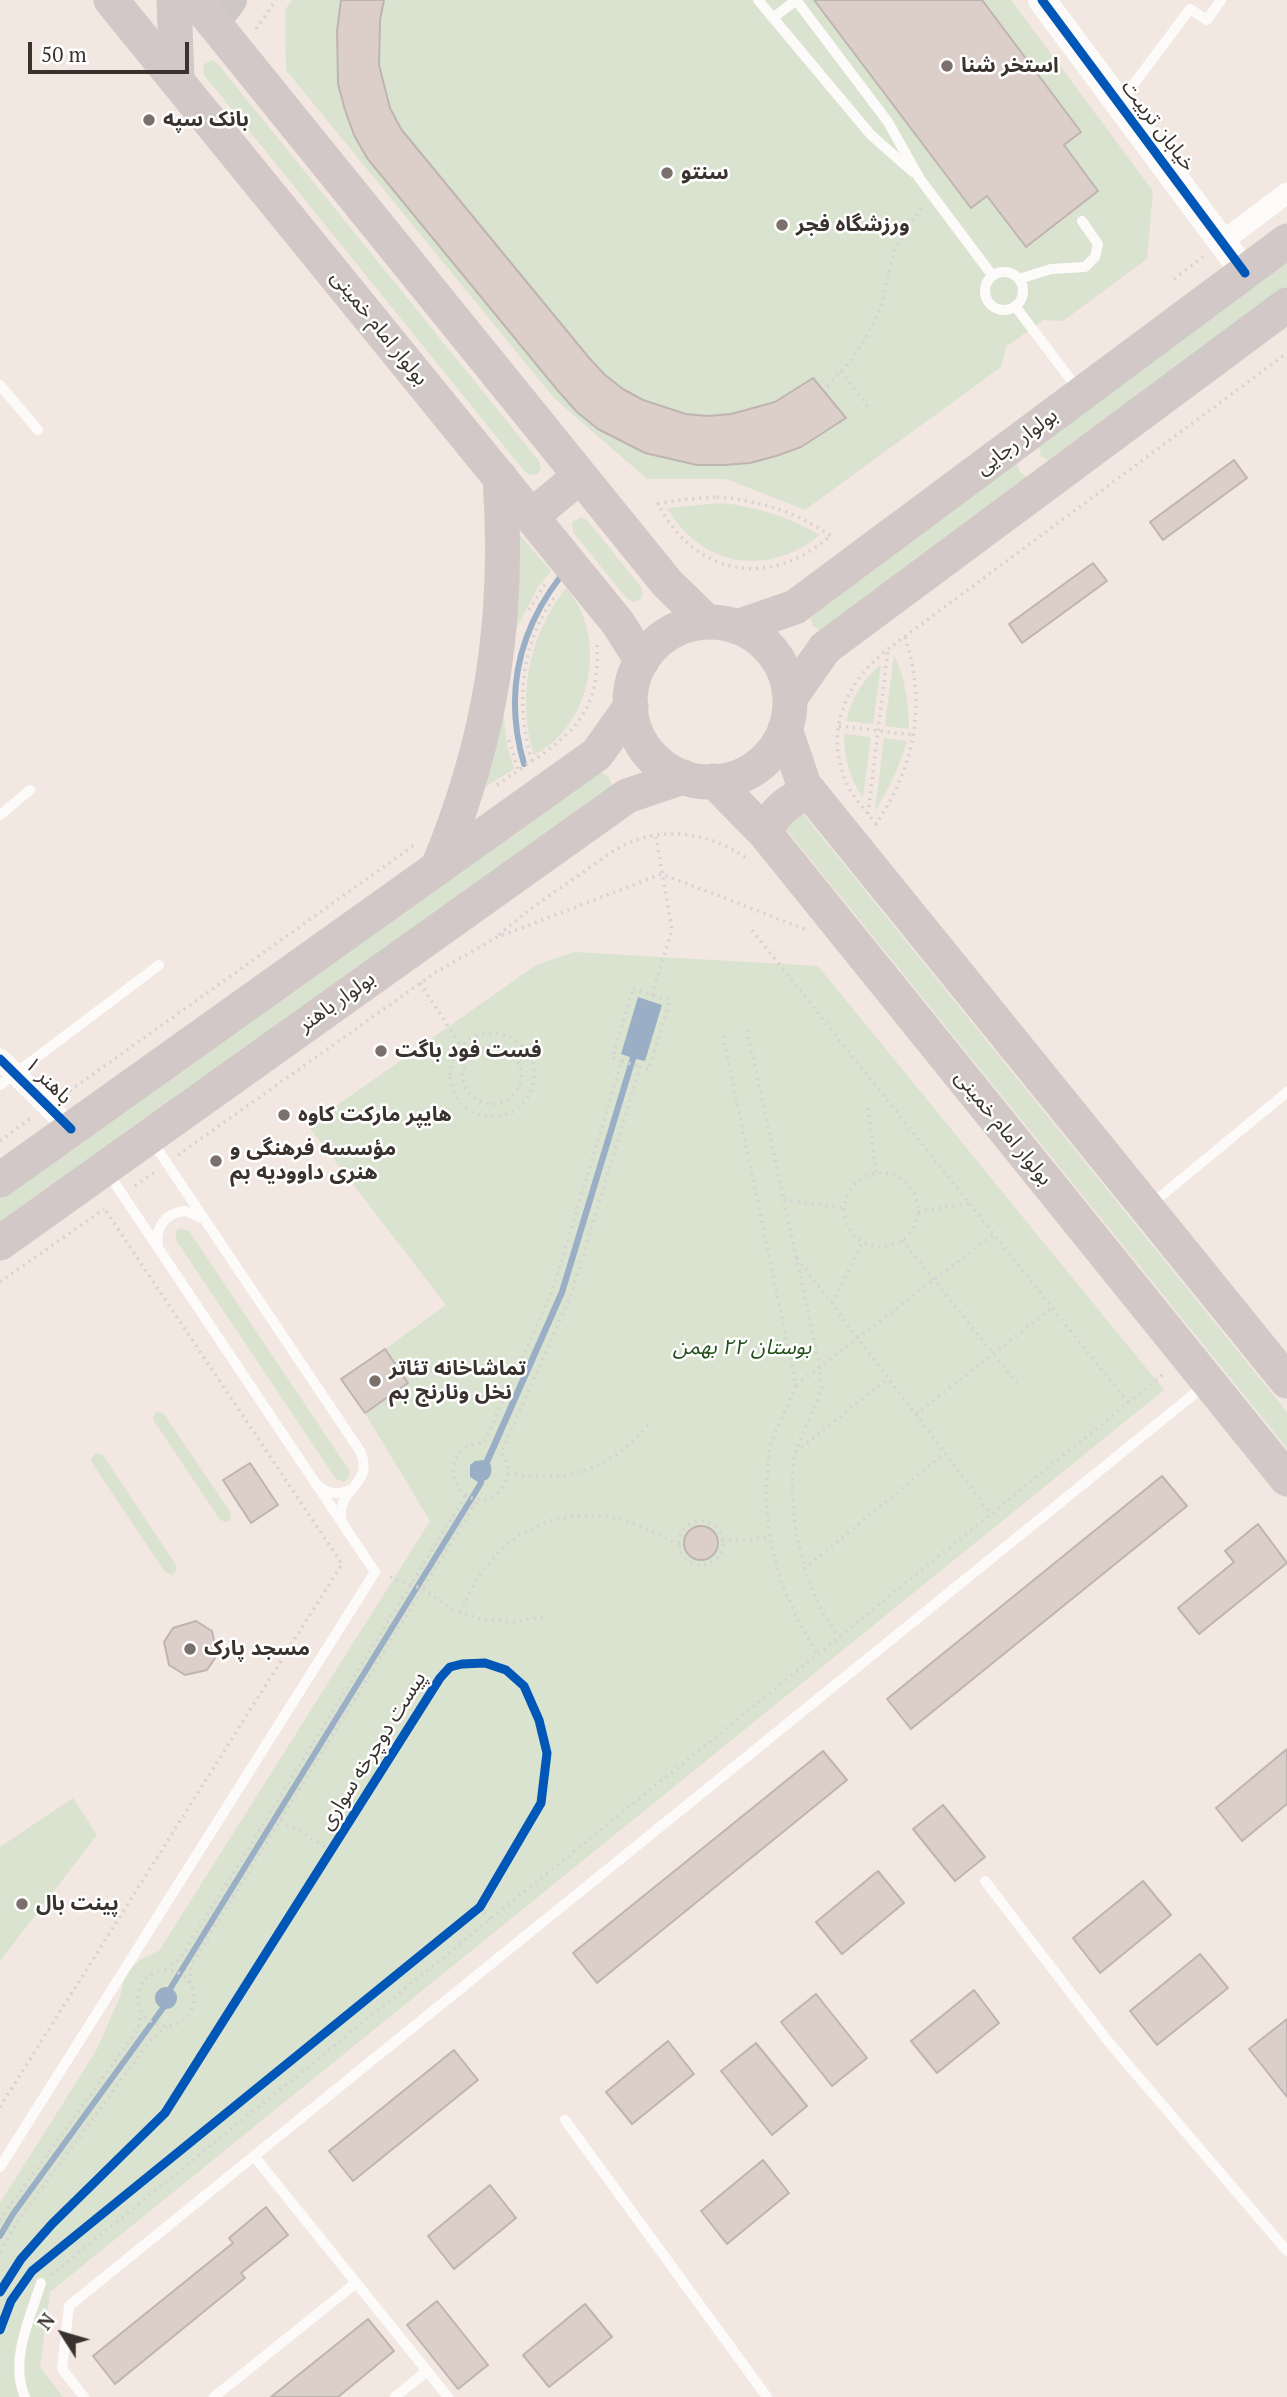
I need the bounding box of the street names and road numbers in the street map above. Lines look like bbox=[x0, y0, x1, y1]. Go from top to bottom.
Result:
street label: خیابان تربیت bbox=[1115, 75, 1201, 177]
street label: بولوار امام خمینی bbox=[325, 265, 433, 391]
street label: بولوار رجایی bbox=[971, 403, 1063, 481]
street label: بولوار باهنر bbox=[294, 966, 380, 1038]
street label: باهنر ۱ bbox=[19, 1052, 77, 1110]
street label: بولوار امام خمینی bbox=[949, 1065, 1057, 1191]
street label: پیست دوچرخه سواری bbox=[314, 1667, 432, 1835]

